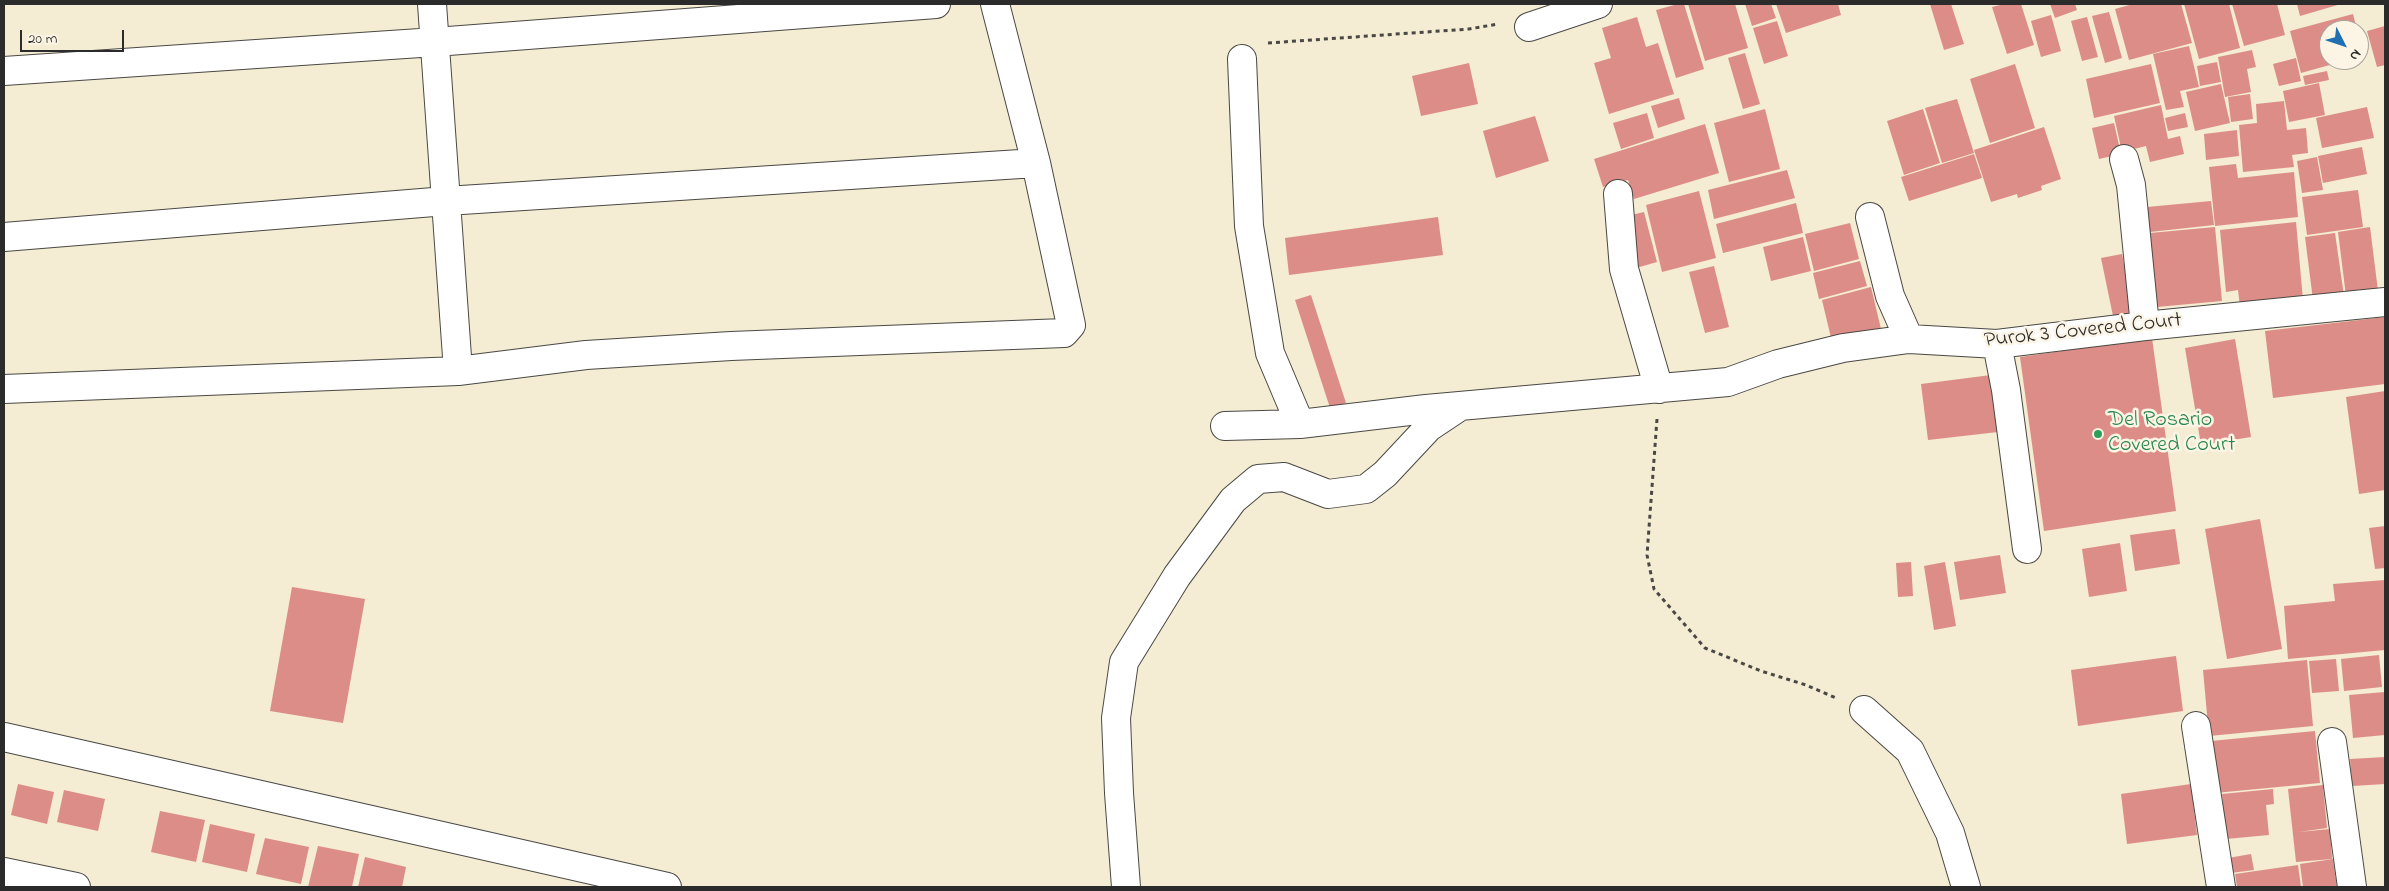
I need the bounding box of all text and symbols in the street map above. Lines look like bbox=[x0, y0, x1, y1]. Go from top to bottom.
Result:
scale bar bbox=[22, 20, 126, 52]
north arrow bbox=[2319, 20, 2369, 70]
text: 20 m bbox=[28, 28, 57, 50]
text: N bbox=[2344, 44, 2366, 65]
street label: Purok 3 Covered Court bbox=[1983, 308, 2183, 356]
place label: Del Rosario Covered Court bbox=[2108, 408, 2235, 460]
marker: Del Rosario Covered Court bbox=[2092, 428, 2104, 440]

